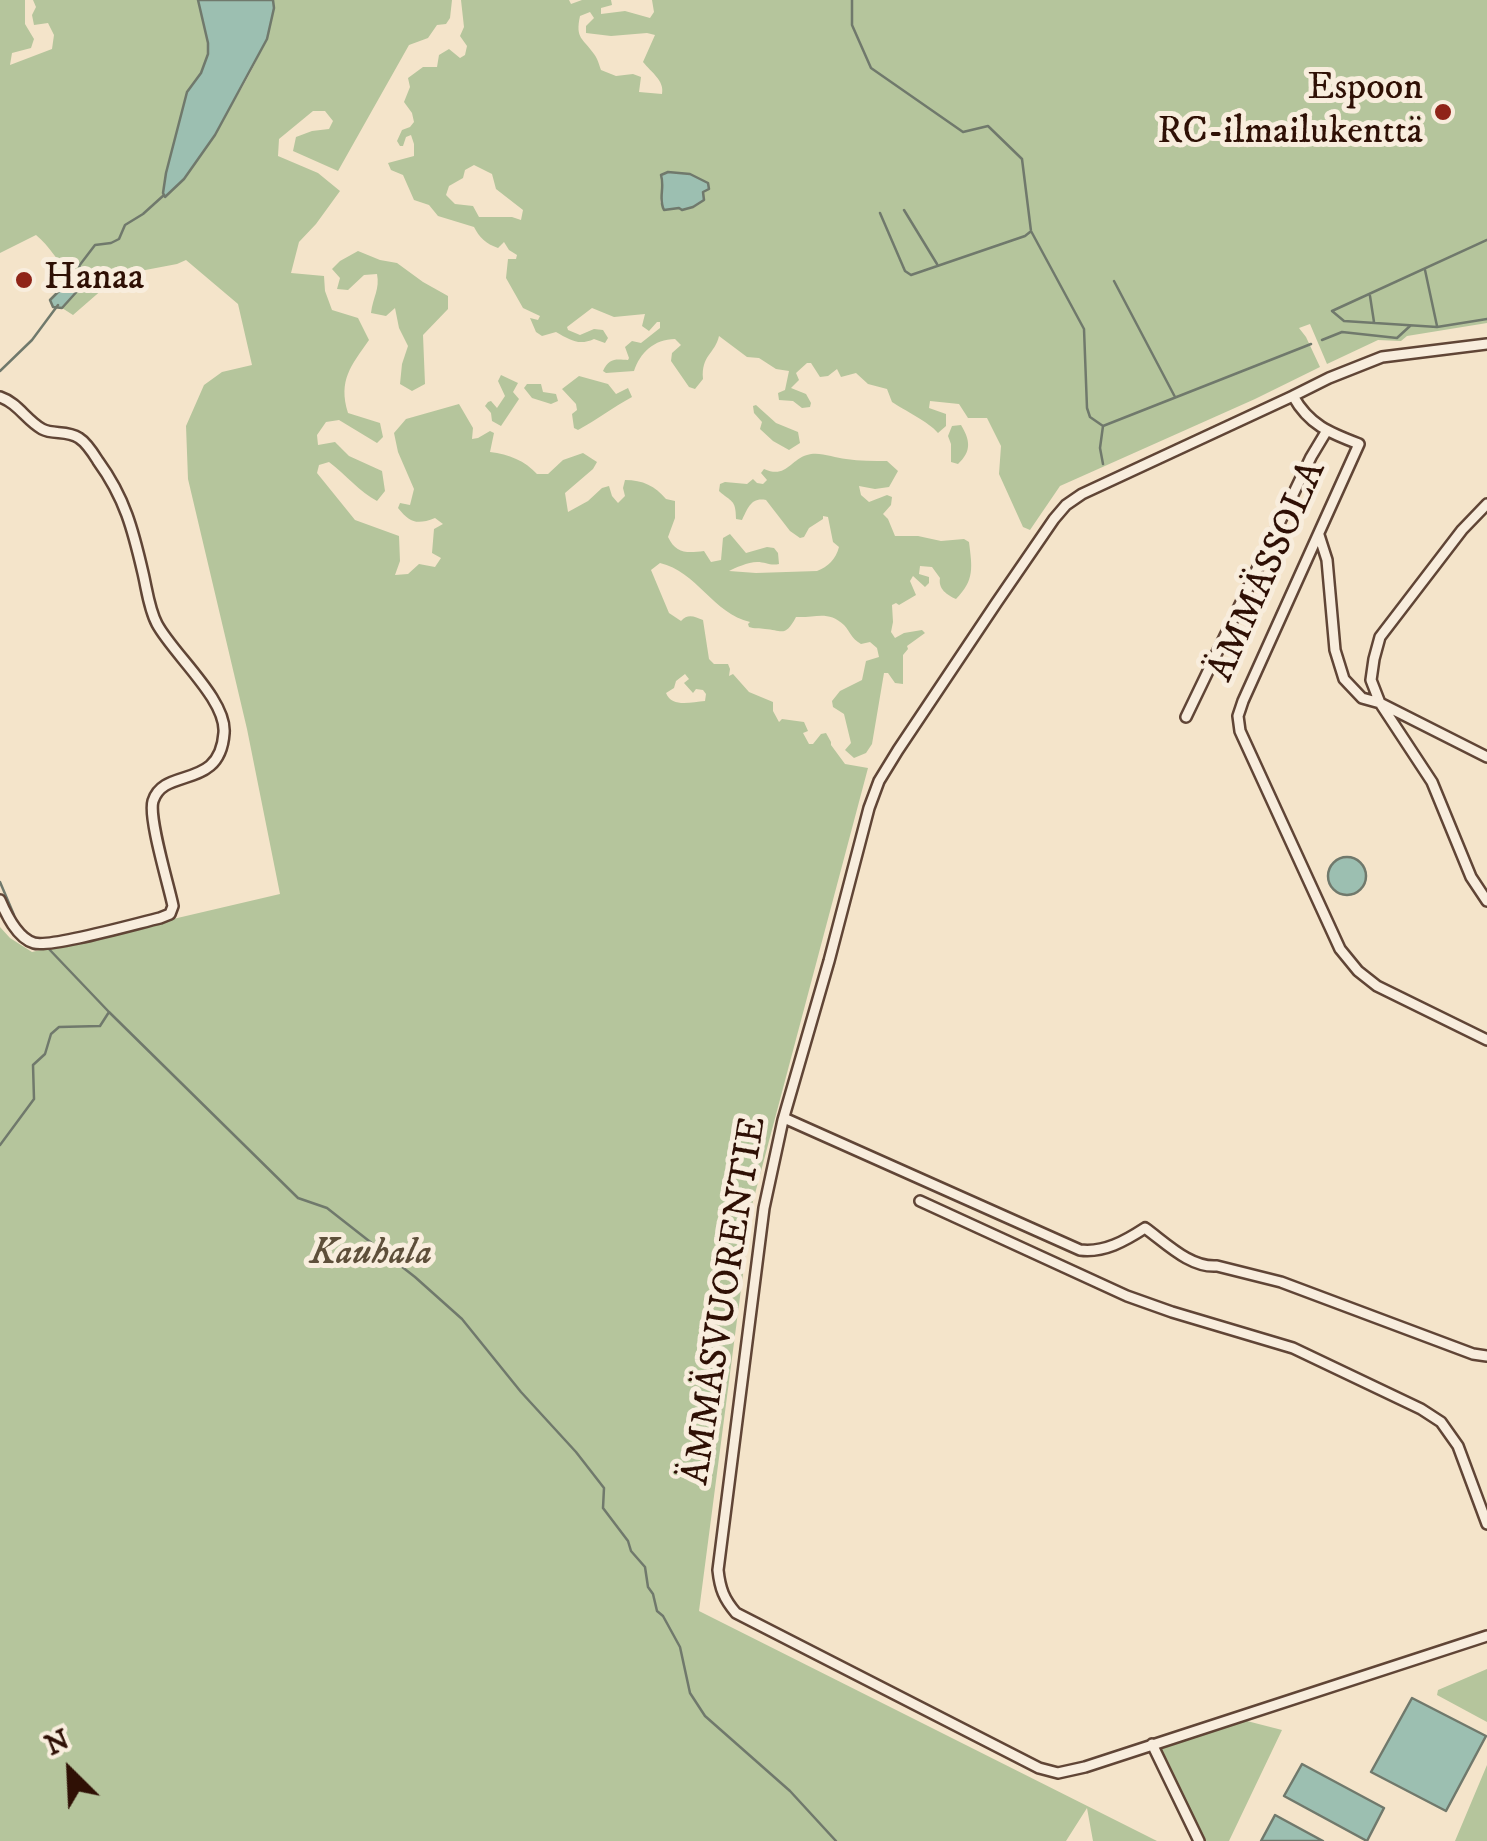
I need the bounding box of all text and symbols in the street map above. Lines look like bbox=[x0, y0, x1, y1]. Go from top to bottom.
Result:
place label: Espoon RC-ilmailukenttä bbox=[1158, 67, 1423, 156]
marker: Espoon RC-ilmailukenttä bbox=[1432, 101, 1454, 123]
place label: Hanaa bbox=[44, 257, 144, 303]
marker: Hanaa bbox=[13, 269, 35, 291]
street label: ÄMMÄSSOLA bbox=[1200, 455, 1338, 689]
street label: ÄMMÄSVUORENTIE bbox=[675, 1114, 779, 1488]
park label: Kauhala bbox=[310, 1232, 432, 1278]
north arrow bbox=[20, 1721, 120, 1821]
text: N bbox=[40, 1722, 75, 1764]

